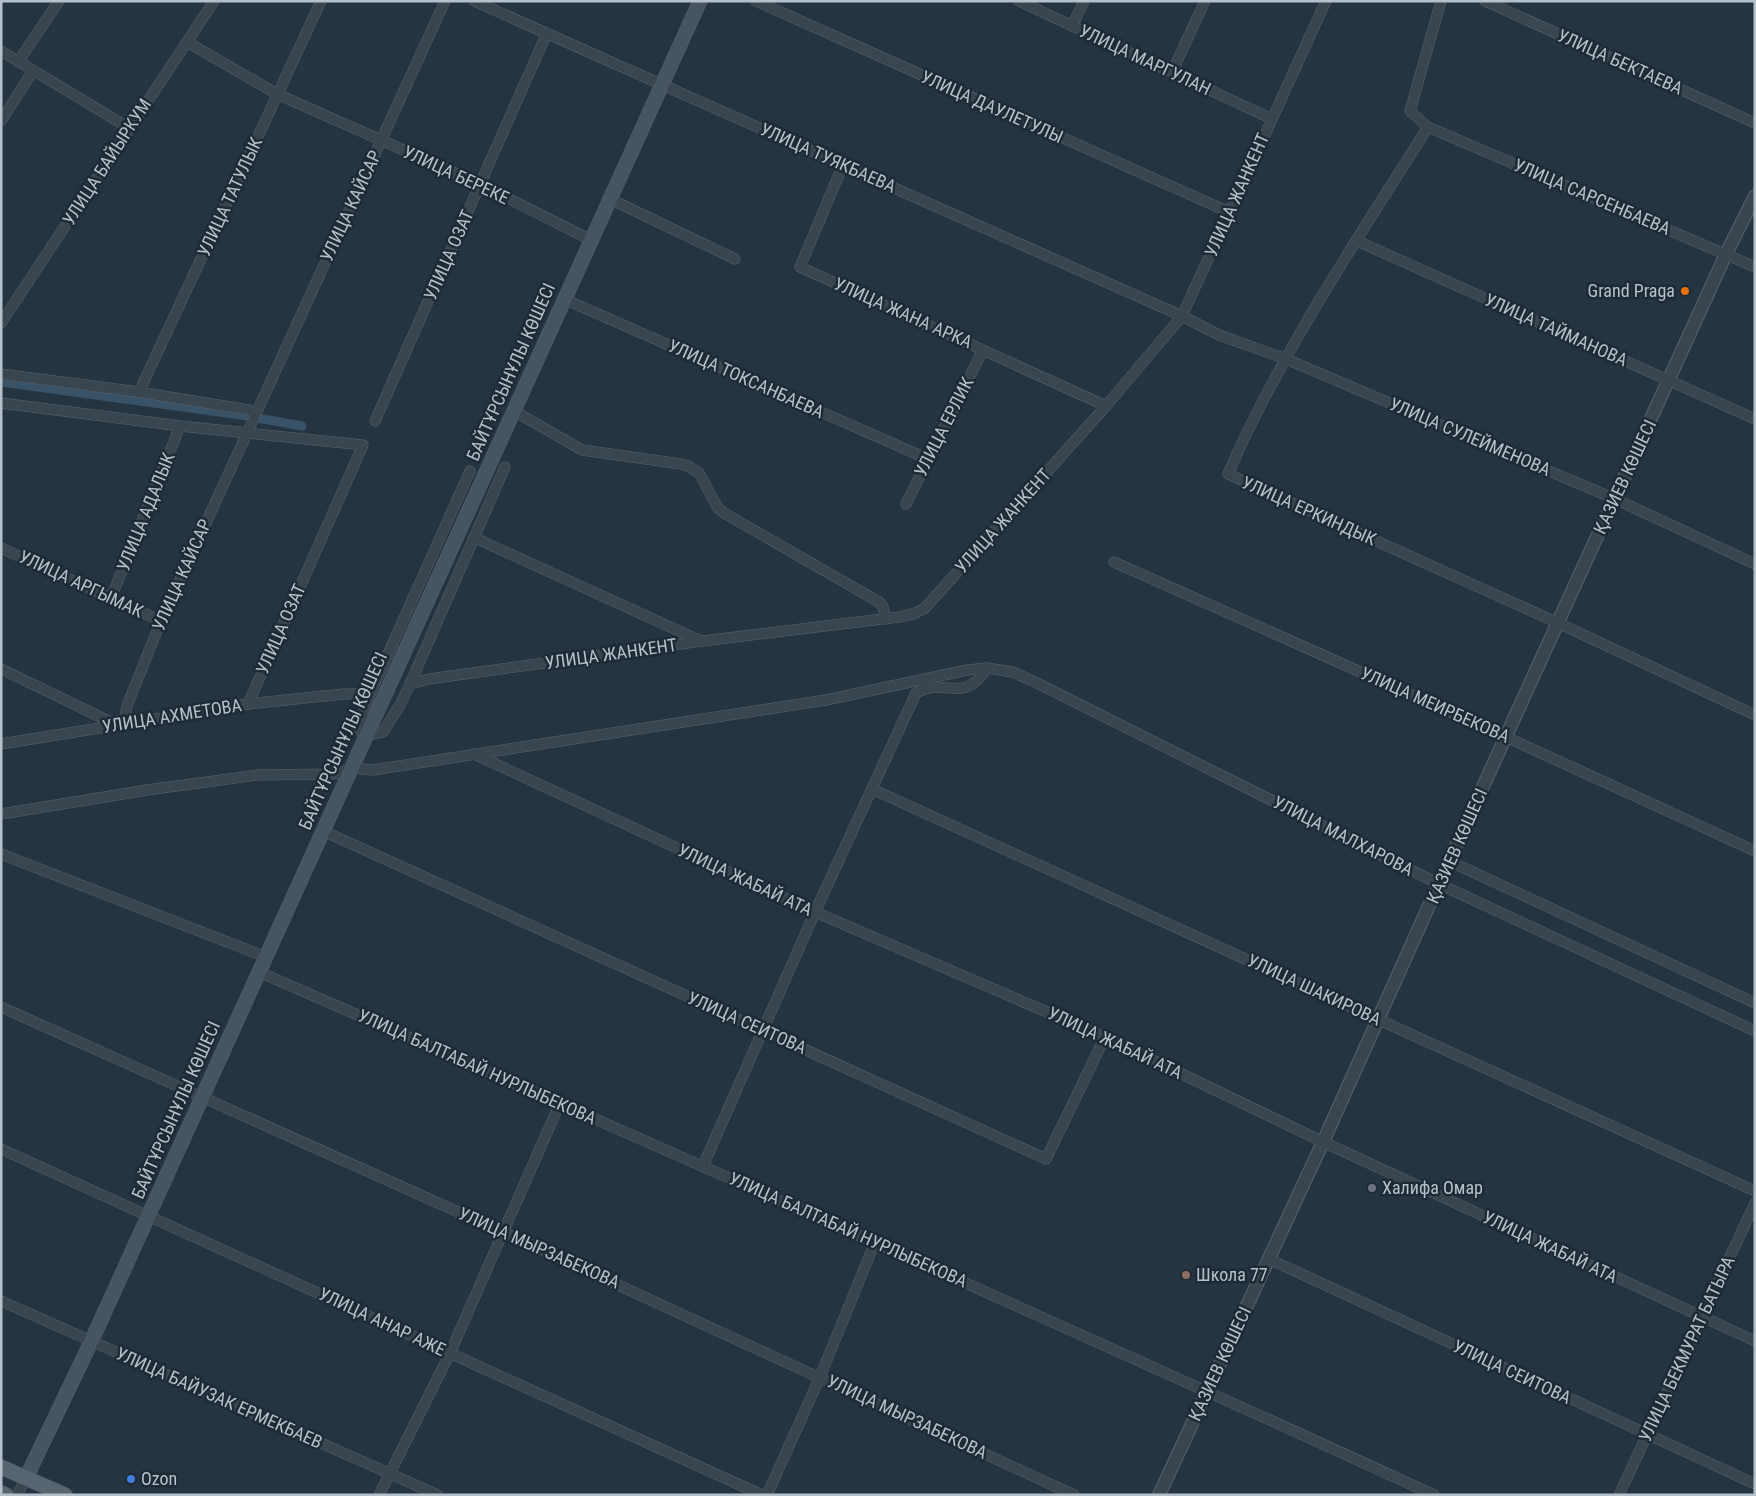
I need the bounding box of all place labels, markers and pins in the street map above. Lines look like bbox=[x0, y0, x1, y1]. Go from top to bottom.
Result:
place label: Grand Praga bbox=[1588, 280, 1675, 301]
marker: Grand Praga bbox=[1679, 285, 1691, 297]
place label: Халифа Омар bbox=[1382, 1177, 1483, 1198]
marker: Халифа Омар bbox=[1366, 1182, 1378, 1194]
place label: Школа 77 bbox=[1196, 1264, 1268, 1285]
marker: Школа 77 bbox=[1180, 1269, 1192, 1281]
place label: Ozon bbox=[141, 1468, 177, 1489]
marker: Ozon bbox=[125, 1473, 137, 1485]

